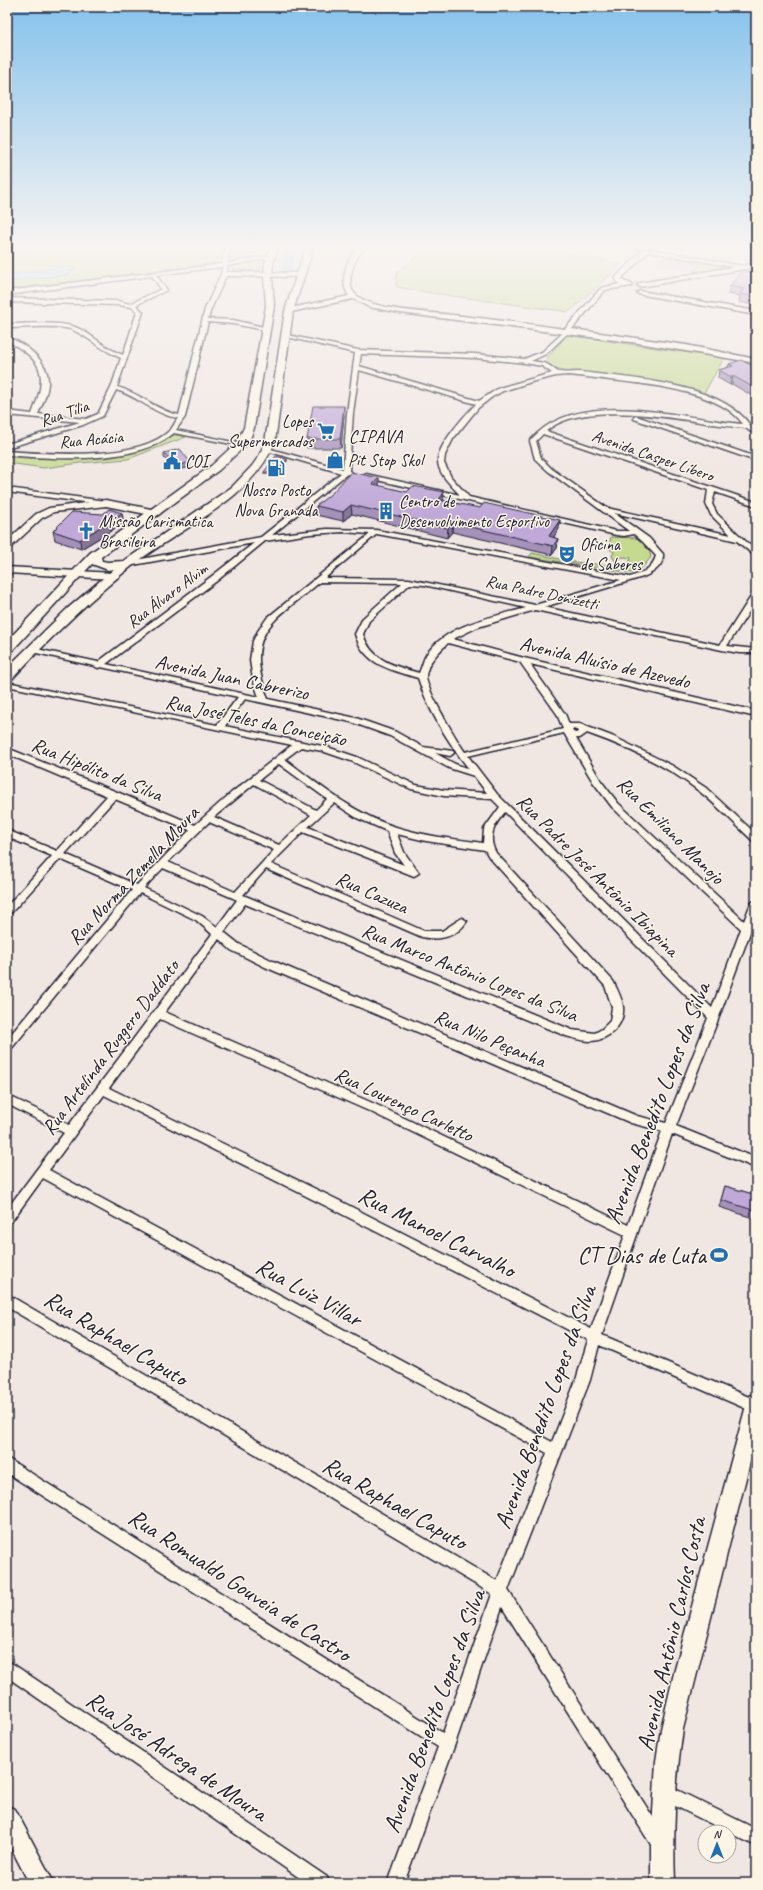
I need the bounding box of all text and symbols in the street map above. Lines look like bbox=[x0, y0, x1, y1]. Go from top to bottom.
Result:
street label: Rua Tília bbox=[37, 395, 92, 431]
place label: Lopes Supermercados bbox=[228, 411, 315, 452]
supermarket icon: Lopes Supermercados bbox=[316, 421, 336, 441]
district label: CIPAVA bbox=[349, 425, 403, 447]
street label: Avenida Casper Líbero bbox=[589, 425, 718, 487]
street label: Rua Acácia bbox=[58, 426, 125, 453]
shop icon: Pit Stop Skol bbox=[325, 450, 345, 470]
place label: Pit Stop Skol bbox=[348, 450, 426, 471]
public building icon: COI bbox=[162, 451, 182, 471]
place label: COI bbox=[185, 451, 212, 472]
fuel station icon: Nosso Posto Nova Granada bbox=[266, 458, 286, 478]
place label: Nosso Posto Nova Granada bbox=[235, 480, 319, 521]
place label: Centro de Desenvolvimento Esportivo bbox=[399, 491, 550, 532]
building icon: Centro de Desenvolvimento Esportivo bbox=[376, 501, 396, 521]
place label: Missão Carismatica Brasileira bbox=[99, 511, 214, 552]
church icon: Missão Carismatica Brasileira bbox=[76, 521, 96, 541]
place label: Oficina de Saberes bbox=[580, 534, 644, 575]
theatre icon: Oficina de Saberes bbox=[557, 544, 577, 564]
street label: Rua Álvaro Alvim bbox=[122, 557, 212, 633]
street label: Rua Padre Donizetti bbox=[484, 570, 602, 615]
street label: Avenida Aluísio de Azevedo bbox=[517, 631, 693, 694]
street label: Avenida Juan Cabrerizo bbox=[153, 649, 312, 706]
street label: Rua José Teles da Conceição bbox=[163, 689, 349, 752]
street label: Rua Hipólito da Silva bbox=[28, 732, 168, 808]
street label: Rua Emiliano Manojo bbox=[611, 771, 730, 890]
street label: Rua Padre José Antônio Ibiapina bbox=[511, 789, 685, 963]
street label: Rua Norma Zemella Moura bbox=[62, 800, 205, 950]
street label: Rua Cazuza bbox=[332, 866, 414, 920]
street label: Rua Marco Antônio Lopes da Silva bbox=[358, 918, 583, 1028]
street label: Rua Artelinda Ruggero Daddato bbox=[36, 953, 186, 1140]
street label: Avenida Benedito Lopes da Silva bbox=[597, 976, 718, 1228]
street label: Rua Nilo Peçanha bbox=[430, 1004, 551, 1074]
street label: Rua Lourenço Carletto bbox=[331, 1061, 478, 1148]
street label: Rua Manoel Carvalho bbox=[354, 1180, 523, 1286]
place label: CT Dias de Luta bbox=[577, 1240, 707, 1270]
sports icon: CT Dias de Luta bbox=[709, 1245, 729, 1265]
street label: Rua Luiz Villar bbox=[251, 1251, 369, 1334]
street label: Avenida Benedito Lopes da Silva bbox=[487, 1279, 604, 1533]
street label: Rua Raphael Caputo bbox=[39, 1284, 195, 1394]
street label: Rua Raphael Caputo bbox=[317, 1450, 475, 1558]
street label: Rua Romualdo Gouveia de Castro bbox=[123, 1502, 359, 1670]
street label: Avenida Antônio Carlos Costa bbox=[630, 1512, 713, 1754]
street label: Avenida Benedito Lopes da Silva bbox=[376, 1583, 493, 1837]
street label: Rua José Adrega de Moura bbox=[81, 1684, 275, 1829]
north arrow bbox=[697, 1824, 737, 1864]
text: N bbox=[714, 1827, 723, 1841]

